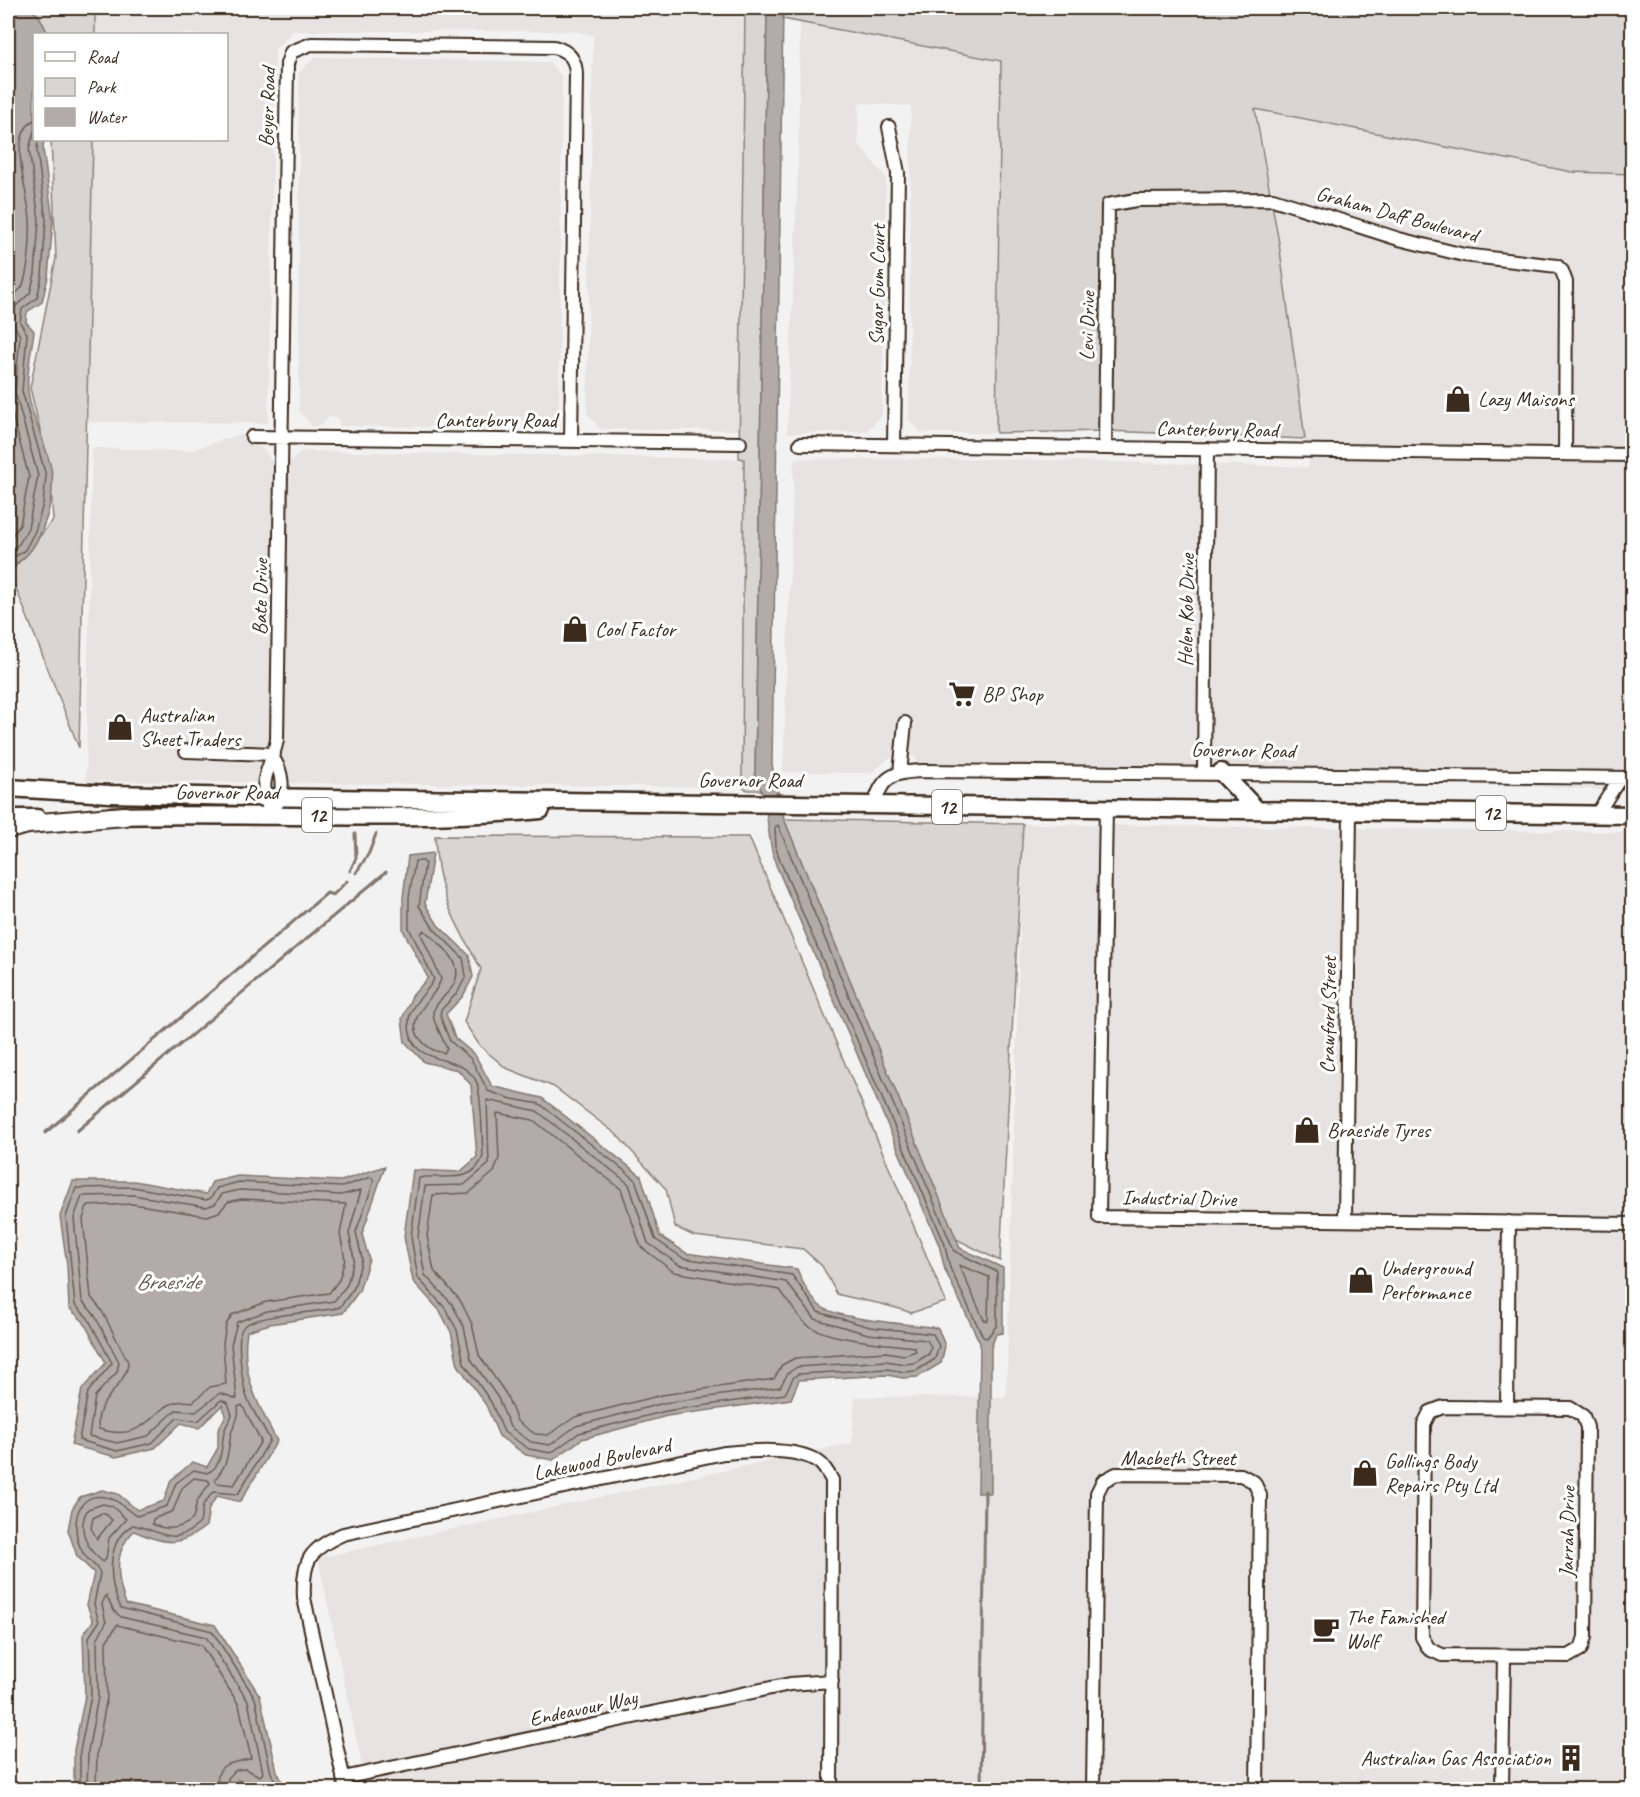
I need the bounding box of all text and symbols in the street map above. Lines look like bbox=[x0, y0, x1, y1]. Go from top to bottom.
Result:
legend bbox=[33, 33, 228, 141]
text: Road bbox=[87, 46, 120, 68]
street label: Beyer Road bbox=[253, 64, 281, 147]
text: Park bbox=[87, 76, 117, 98]
text: Water bbox=[87, 106, 128, 128]
street label: Graham Daff Boulevard bbox=[1313, 180, 1484, 249]
street label: Sugar Gum Court bbox=[863, 222, 891, 346]
street label: Levi Drive bbox=[1073, 289, 1101, 361]
shop icon: Lazy Maisons bbox=[1443, 384, 1473, 414]
place label: Lazy Maisons bbox=[1478, 386, 1575, 412]
street label: Canterbury Road bbox=[435, 407, 561, 433]
street label: Canterbury Road bbox=[1156, 415, 1282, 443]
street label: Helen Kob Drive bbox=[1172, 552, 1200, 667]
street label: Bate Drive bbox=[246, 556, 274, 635]
shop icon: Cool Factor bbox=[560, 614, 590, 644]
place label: Cool Factor bbox=[595, 616, 678, 642]
supermarket icon: BP Shop bbox=[947, 679, 977, 709]
place label: BP Shop bbox=[982, 681, 1044, 707]
place label: Australian Sheet Traders bbox=[140, 702, 242, 752]
shop icon: Australian Sheet Traders bbox=[105, 712, 135, 742]
street label: Governor Road bbox=[1191, 736, 1299, 764]
street label: Governor Road bbox=[698, 767, 806, 793]
street label: Governor Road bbox=[175, 779, 283, 805]
road number: 12 bbox=[932, 790, 962, 824]
road number: 12 bbox=[1476, 796, 1506, 830]
road number: 12 bbox=[302, 798, 332, 832]
street label: Crawford Street bbox=[1314, 954, 1342, 1074]
shop icon: Braeside Tyres bbox=[1292, 1115, 1322, 1145]
place label: Braeside Tyres bbox=[1327, 1117, 1432, 1143]
street label: Industrial Drive bbox=[1122, 1184, 1238, 1212]
place label: Underground Performance bbox=[1381, 1255, 1475, 1305]
shop icon: Underground Performance bbox=[1346, 1265, 1376, 1295]
water label: Braeside bbox=[136, 1268, 204, 1296]
street label: Lakewood Boulevard bbox=[531, 1431, 676, 1486]
street label: Macbeth Street bbox=[1121, 1445, 1237, 1471]
place label: Gollings Body Repairs Pty Ltd bbox=[1385, 1448, 1500, 1498]
shop icon: Gollings Body Repairs Pty Ltd bbox=[1350, 1458, 1380, 1488]
street label: Jarrah Drive bbox=[1553, 1484, 1581, 1579]
place label: The Famished Wolf bbox=[1346, 1604, 1448, 1654]
cafe icon: The Famished Wolf bbox=[1311, 1614, 1341, 1644]
street label: Endeavour Way bbox=[527, 1684, 641, 1732]
building icon: Australian Gas Association bbox=[1556, 1743, 1586, 1773]
place label: Australian Gas Association bbox=[1361, 1745, 1552, 1771]

